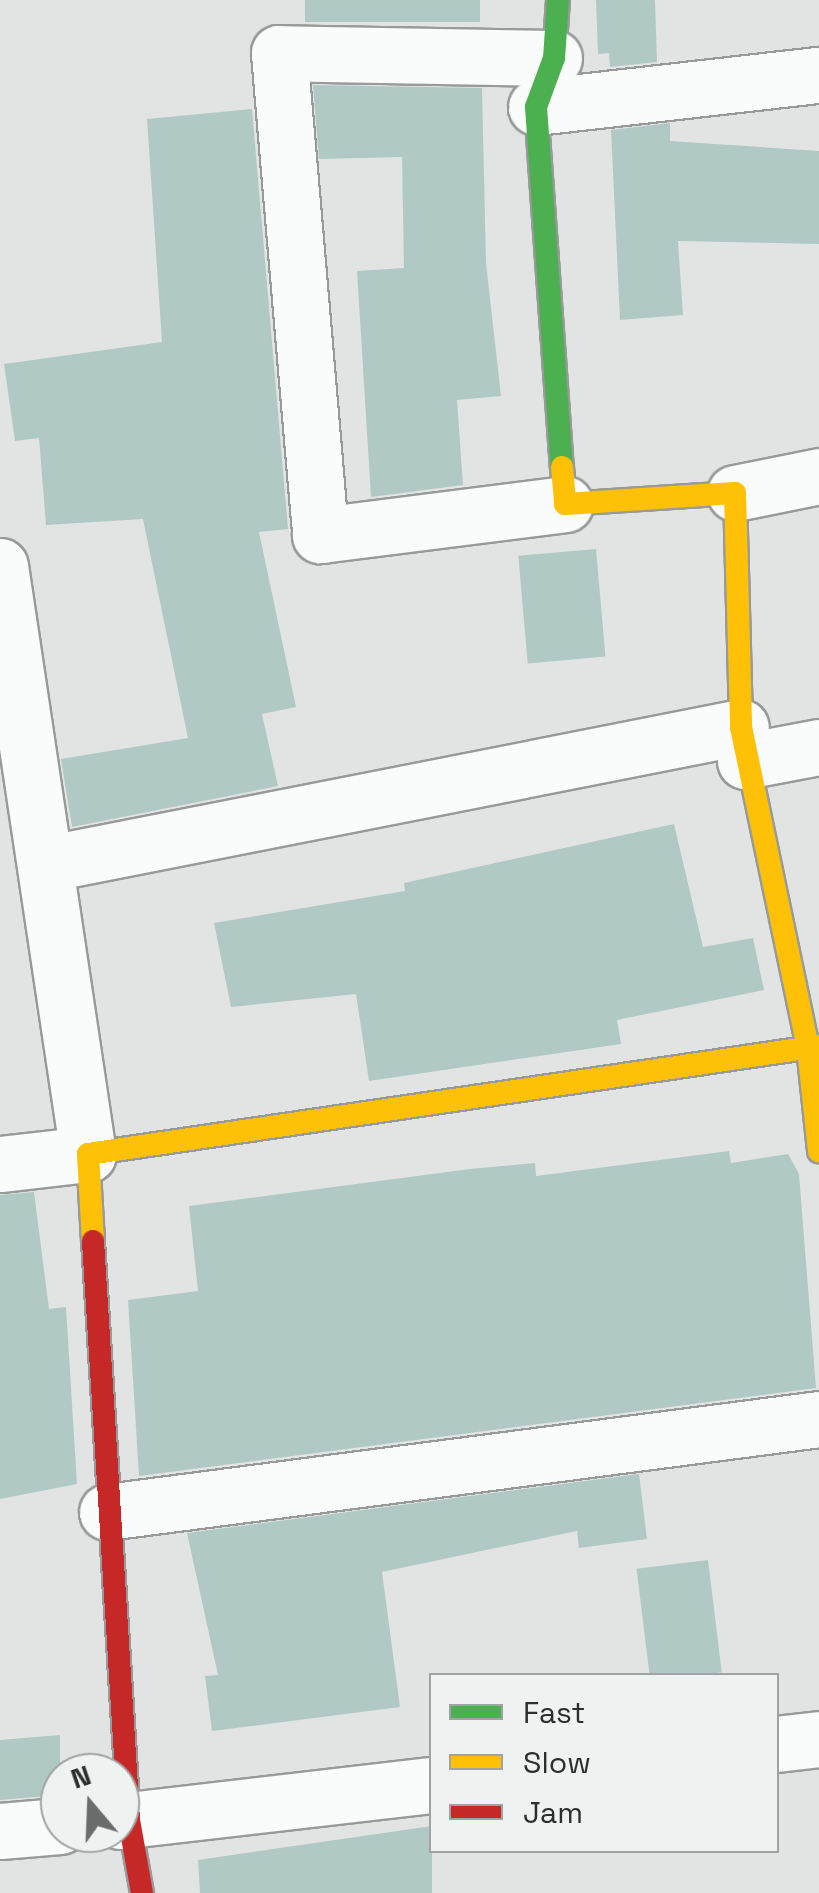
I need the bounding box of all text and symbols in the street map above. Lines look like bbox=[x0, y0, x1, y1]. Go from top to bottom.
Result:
legend bbox=[429, 1673, 779, 1853]
text: Fast bbox=[523, 1693, 585, 1732]
text: Slow bbox=[523, 1743, 591, 1782]
north arrow bbox=[40, 1753, 140, 1853]
text: N bbox=[66, 1756, 96, 1797]
text: Jam bbox=[523, 1793, 583, 1832]

